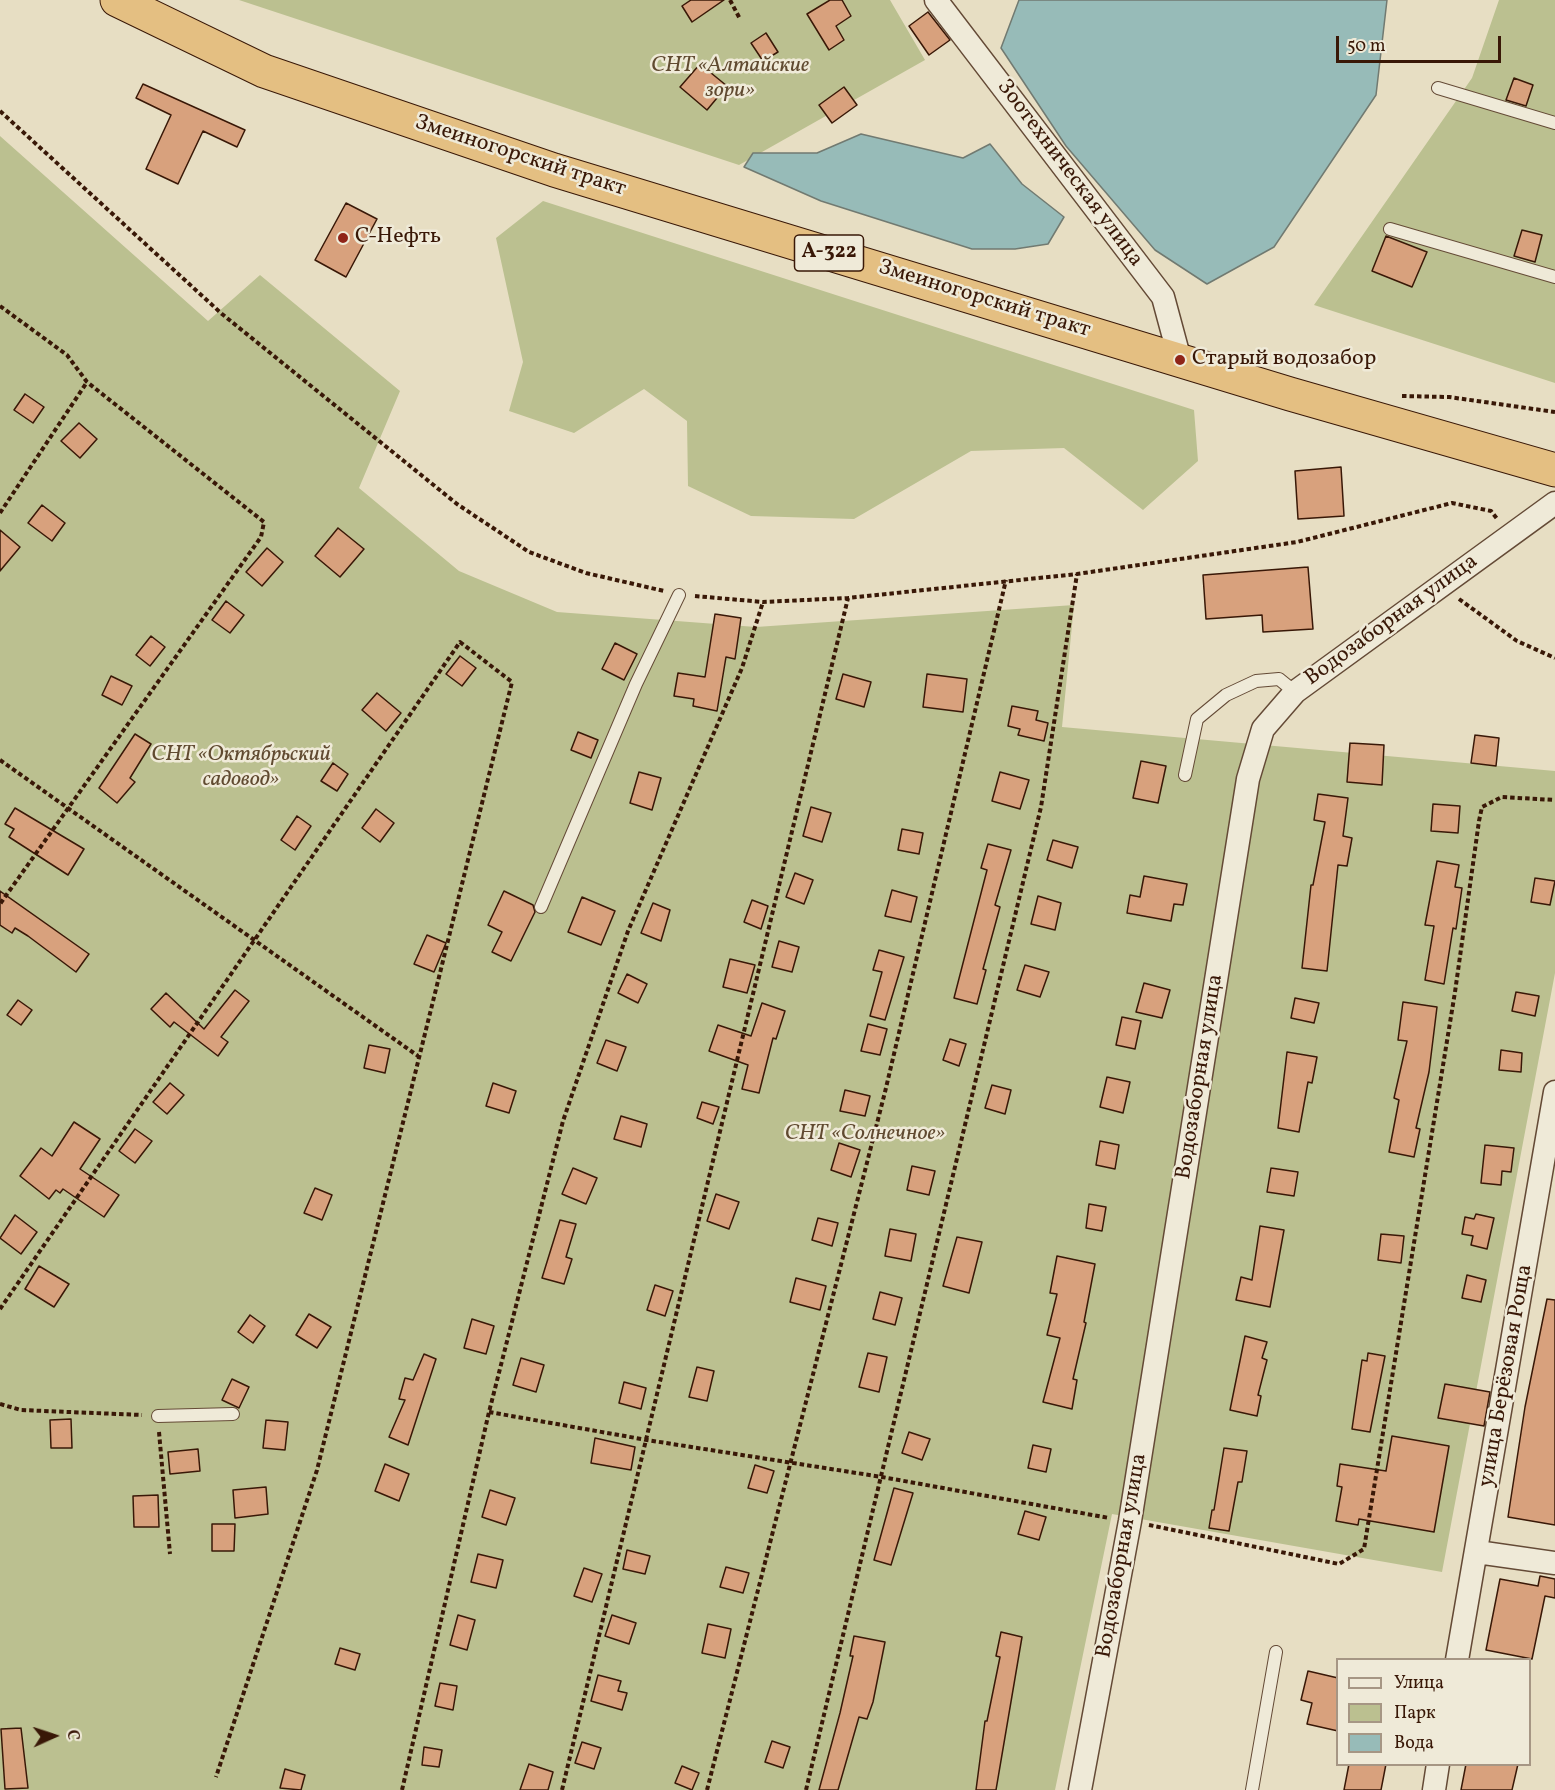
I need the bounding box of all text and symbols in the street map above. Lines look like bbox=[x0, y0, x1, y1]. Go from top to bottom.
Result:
scale bar bbox=[1339, 24, 1504, 62]
text: 50 m bbox=[1347, 34, 1386, 59]
park label: СНТ «Алтайские зори» bbox=[651, 54, 809, 106]
street label: Зоотехническая улица bbox=[990, 75, 1148, 273]
street label: Змеиногорский тракт bbox=[411, 110, 629, 204]
place label: С-Нефть bbox=[355, 225, 441, 251]
marker: С-Нефть bbox=[336, 231, 350, 245]
road number: А-322 bbox=[794, 235, 864, 271]
street label: Змеиногорский тракт bbox=[875, 255, 1093, 345]
place label: Старый водозабор bbox=[1192, 347, 1376, 373]
marker: Старый водозабор bbox=[1173, 353, 1187, 367]
street label: Водозаборная улица bbox=[1300, 549, 1484, 693]
park label: СНТ «Октябрьский садовод» bbox=[151, 743, 331, 794]
street label: Водозаборная улица bbox=[1172, 972, 1230, 1182]
park label: СНТ «Солнечное» bbox=[785, 1122, 945, 1148]
street label: улица Берёзовая Роща bbox=[1474, 1262, 1540, 1490]
street label: Водозаборная улица bbox=[1092, 1452, 1154, 1660]
legend bbox=[1336, 1658, 1531, 1766]
text: Улица bbox=[1394, 1671, 1444, 1696]
text: Парк bbox=[1394, 1701, 1436, 1726]
north arrow bbox=[24, 1706, 84, 1766]
text: С bbox=[61, 1729, 83, 1741]
text: Вода bbox=[1394, 1731, 1434, 1756]

